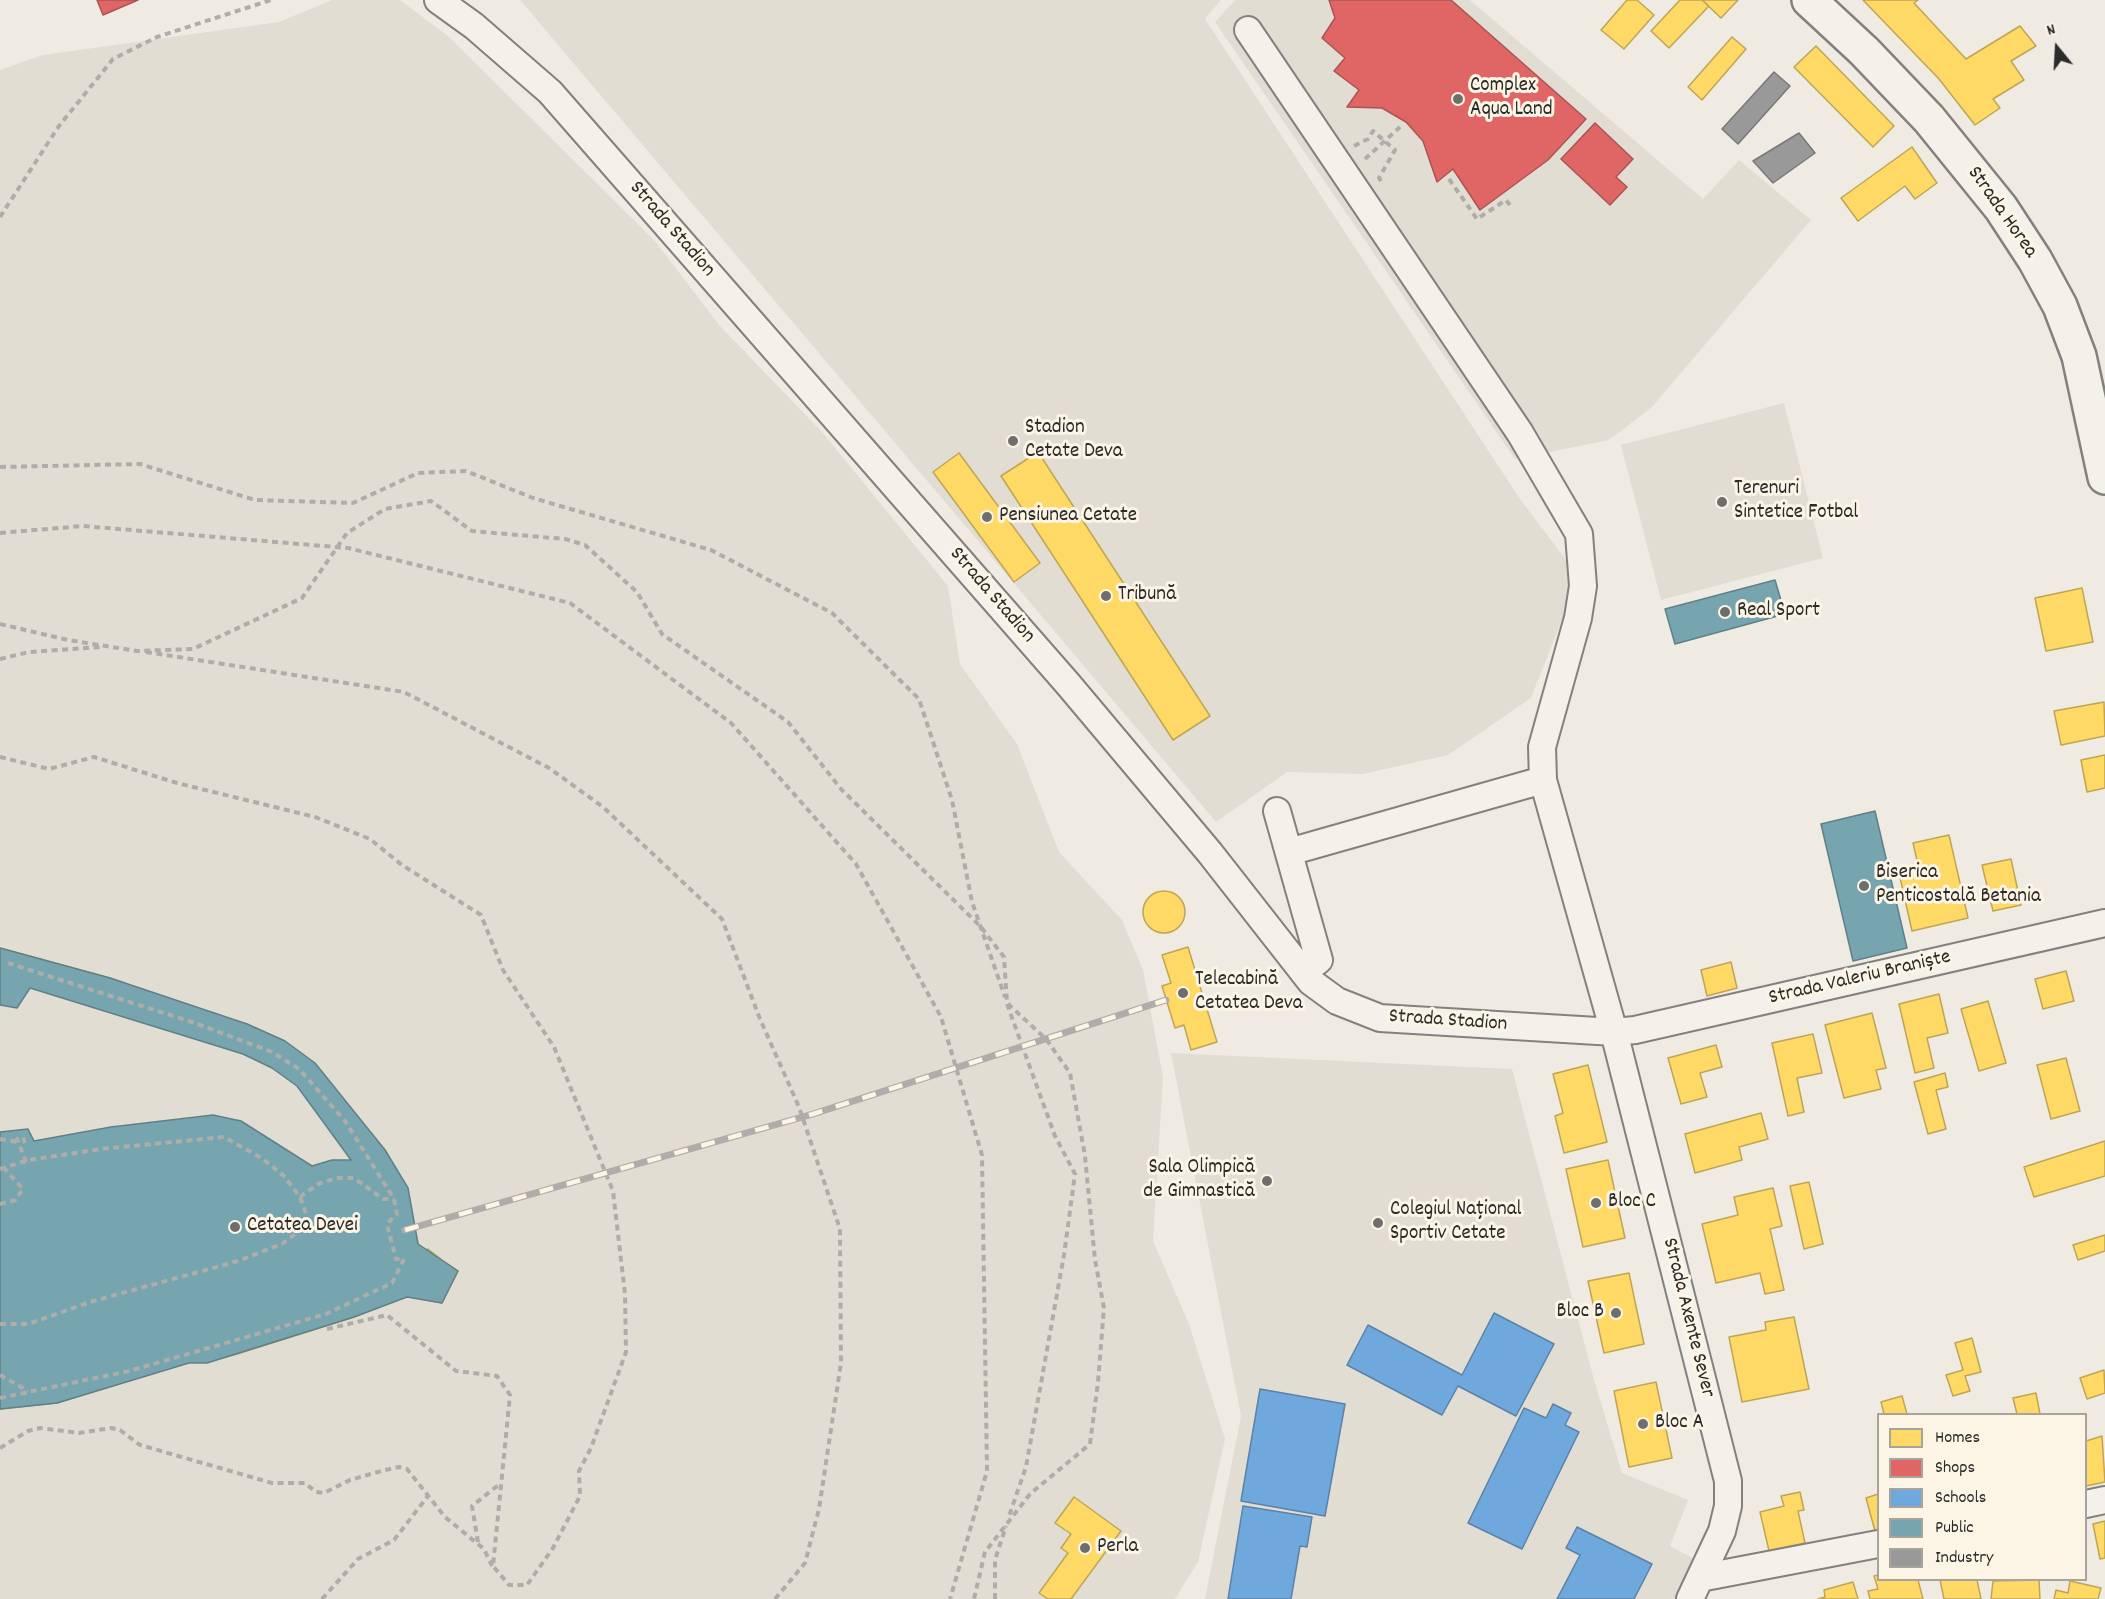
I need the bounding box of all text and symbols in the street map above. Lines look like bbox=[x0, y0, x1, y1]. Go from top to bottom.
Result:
north arrow bbox=[2027, 18, 2087, 78]
text: N bbox=[2044, 18, 2059, 43]
place label: Complex Aqua Land bbox=[1470, 74, 1553, 124]
marker: Complex Aqua Land bbox=[1451, 92, 1465, 106]
street label: Strada Horea bbox=[1960, 162, 2042, 264]
street label: Strada Stadion bbox=[623, 177, 719, 283]
place label: Stadion Cetate Deva bbox=[1025, 416, 1123, 466]
marker: Stadion Cetate Deva bbox=[1006, 434, 1020, 448]
place label: Terenuri Sintetice Fotbal bbox=[1734, 477, 1858, 527]
marker: Terenuri Sintetice Fotbal bbox=[1715, 495, 1729, 509]
place label: Pensiunea Cetate bbox=[999, 504, 1137, 530]
marker: Pensiunea Cetate bbox=[980, 510, 994, 524]
street label: Strada Stadion bbox=[943, 543, 1039, 649]
place label: Tribună bbox=[1118, 583, 1176, 609]
marker: Tribună bbox=[1099, 589, 1113, 603]
place label: Real Sport bbox=[1737, 599, 1820, 625]
marker: Real Sport bbox=[1718, 605, 1732, 619]
place label: Biserica Penticostală Betania bbox=[1876, 861, 2041, 911]
marker: Biserica Penticostală Betania bbox=[1857, 879, 1871, 893]
street label: Strada Valeriu Braniște bbox=[1767, 946, 1953, 1012]
place label: Telecabină Cetatea Deva bbox=[1195, 968, 1303, 1018]
marker: Telecabină Cetatea Deva bbox=[1176, 986, 1190, 1000]
street label: Strada Stadion bbox=[1388, 1005, 1508, 1039]
place label: Sala Olimpică de Gimnastică bbox=[1143, 1156, 1255, 1206]
marker: Sala Olimpică de Gimnastică bbox=[1260, 1174, 1274, 1188]
place label: Bloc C bbox=[1608, 1190, 1656, 1216]
marker: Bloc C bbox=[1589, 1196, 1603, 1210]
place label: Colegiul Național Sportiv Cetate bbox=[1390, 1198, 1522, 1248]
place label: Cetatea Devei bbox=[247, 1214, 358, 1240]
marker: Colegiul Național Sportiv Cetate bbox=[1371, 1216, 1385, 1230]
marker: Cetatea Devei bbox=[228, 1220, 242, 1234]
street label: Strada Axente Sever bbox=[1655, 1236, 1719, 1400]
place label: Bloc B bbox=[1556, 1300, 1604, 1326]
marker: Bloc B bbox=[1609, 1306, 1623, 1320]
place label: Bloc A bbox=[1655, 1411, 1704, 1437]
legend bbox=[1877, 1413, 2087, 1581]
marker: Bloc A bbox=[1636, 1417, 1650, 1431]
text: Homes bbox=[1935, 1426, 1980, 1451]
text: Shops bbox=[1935, 1456, 1975, 1481]
text: Schools bbox=[1935, 1486, 1986, 1511]
text: Public bbox=[1935, 1516, 1974, 1541]
place label: Perla bbox=[1097, 1535, 1138, 1561]
marker: Perla bbox=[1078, 1541, 1092, 1555]
text: Industry bbox=[1935, 1546, 1993, 1571]

